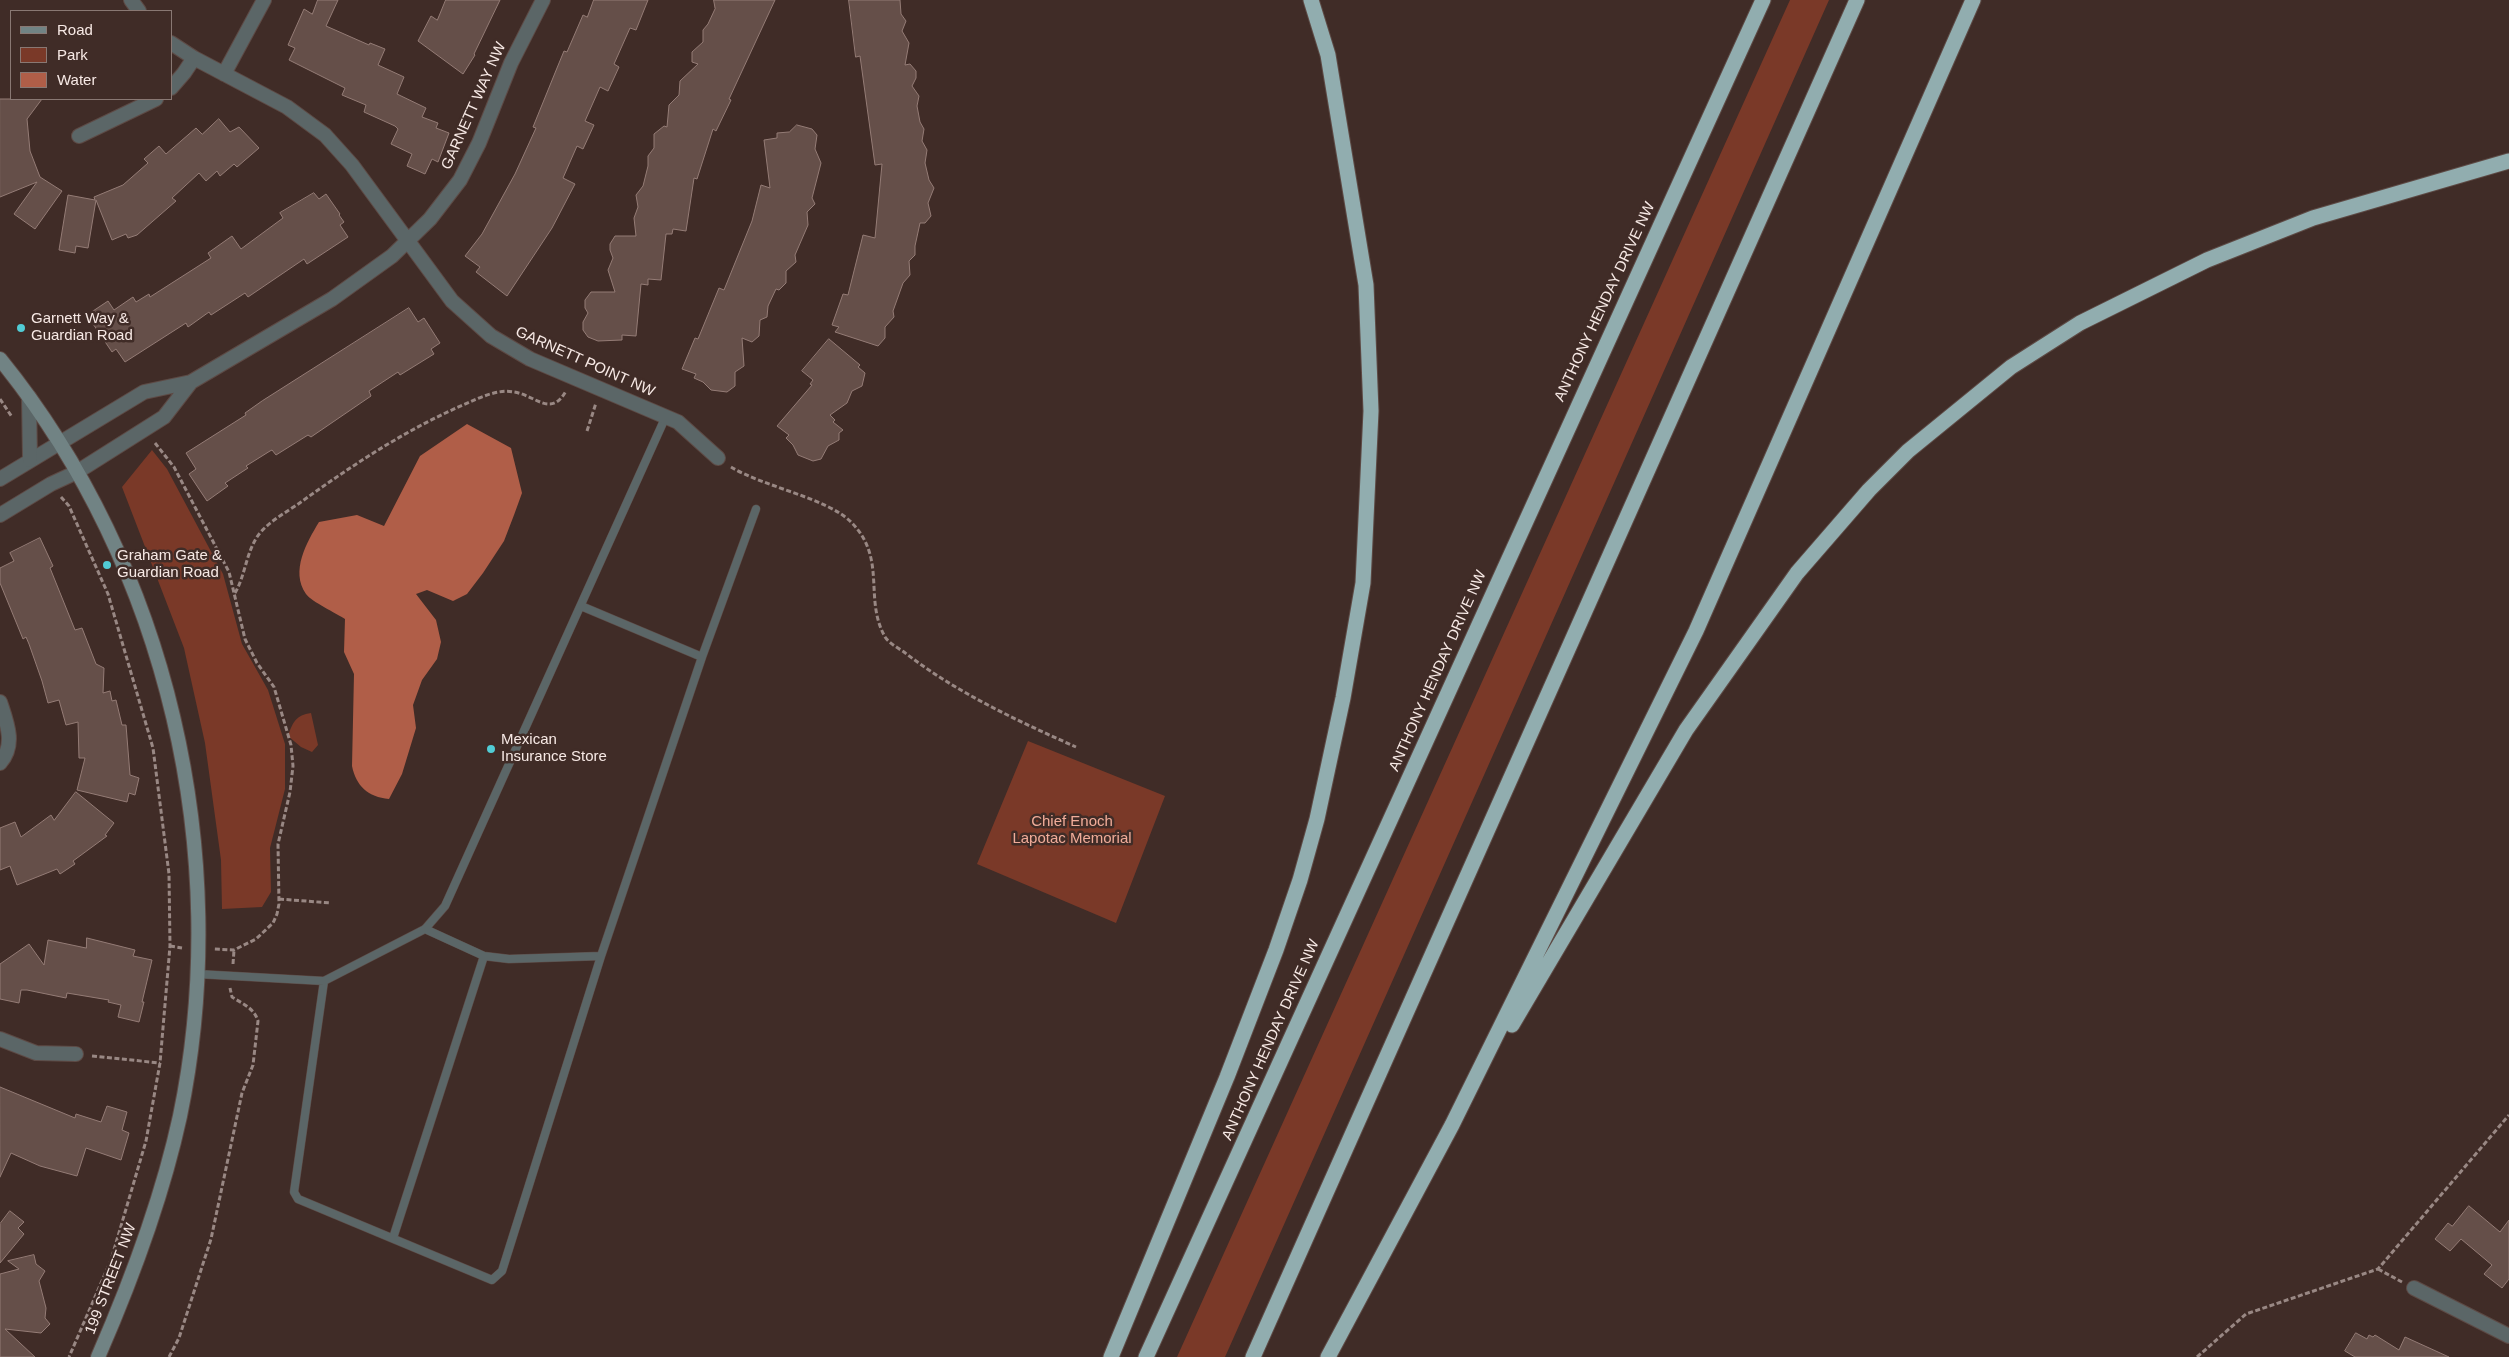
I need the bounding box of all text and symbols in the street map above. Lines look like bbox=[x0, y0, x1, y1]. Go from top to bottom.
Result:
legend bbox=[10, 10, 172, 100]
text: Road bbox=[57, 21, 93, 38]
street label: GARNETT WAY NW bbox=[438, 40, 510, 172]
text: Park bbox=[57, 46, 88, 63]
text: Water bbox=[57, 71, 96, 88]
street label: ANTHONY HENDAY DRIVE NW bbox=[1551, 199, 1659, 405]
place label: Garnett Way & Guardian Road bbox=[31, 310, 133, 345]
marker: Garnett Way & Guardian Road bbox=[15, 322, 27, 334]
street label: GARNETT POINT NW bbox=[512, 323, 658, 401]
place label: Graham Gate & Guardian Road bbox=[117, 547, 222, 582]
marker: Graham Gate & Guardian Road bbox=[101, 559, 113, 571]
street label: ANTHONY HENDAY DRIVE NW bbox=[1385, 568, 1491, 774]
place label: Mexican Insurance Store bbox=[501, 731, 607, 766]
marker: Mexican Insurance Store bbox=[485, 743, 497, 755]
park label: Chief Enoch Lapotac Memorial bbox=[1012, 813, 1132, 848]
street label: ANTHONY HENDAY DRIVE NW bbox=[1218, 937, 1324, 1143]
street label: 199 STREET NW bbox=[82, 1221, 140, 1337]

